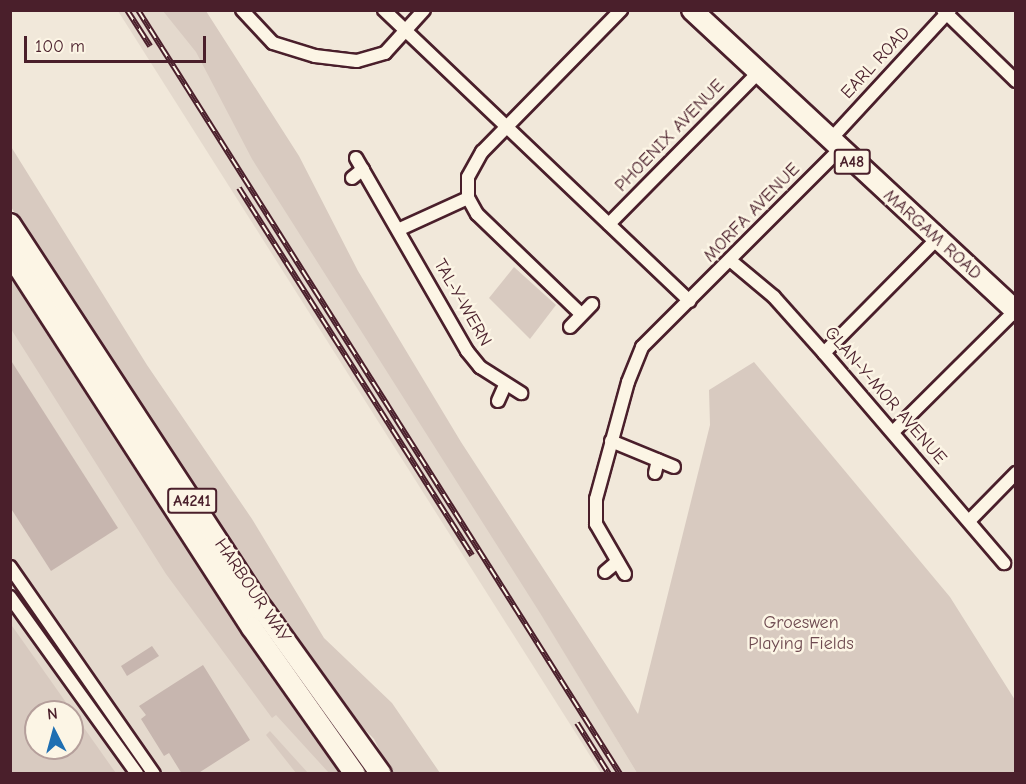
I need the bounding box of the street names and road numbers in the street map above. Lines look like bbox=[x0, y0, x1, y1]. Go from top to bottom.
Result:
street label: EARL ROAD bbox=[837, 22, 915, 104]
street label: PHOENIX AVENUE bbox=[611, 75, 729, 197]
road number: A48 bbox=[832, 149, 872, 175]
street label: MORFA AVENUE bbox=[699, 159, 805, 267]
street label: MARGAM ROAD bbox=[878, 185, 986, 285]
street label: TAL-Y-WERN bbox=[428, 256, 496, 350]
street label: GLAN-Y-MOR AVENUE bbox=[819, 323, 951, 469]
road number: A4241 bbox=[166, 488, 218, 514]
street label: HARBOUR WAY bbox=[209, 535, 295, 647]

